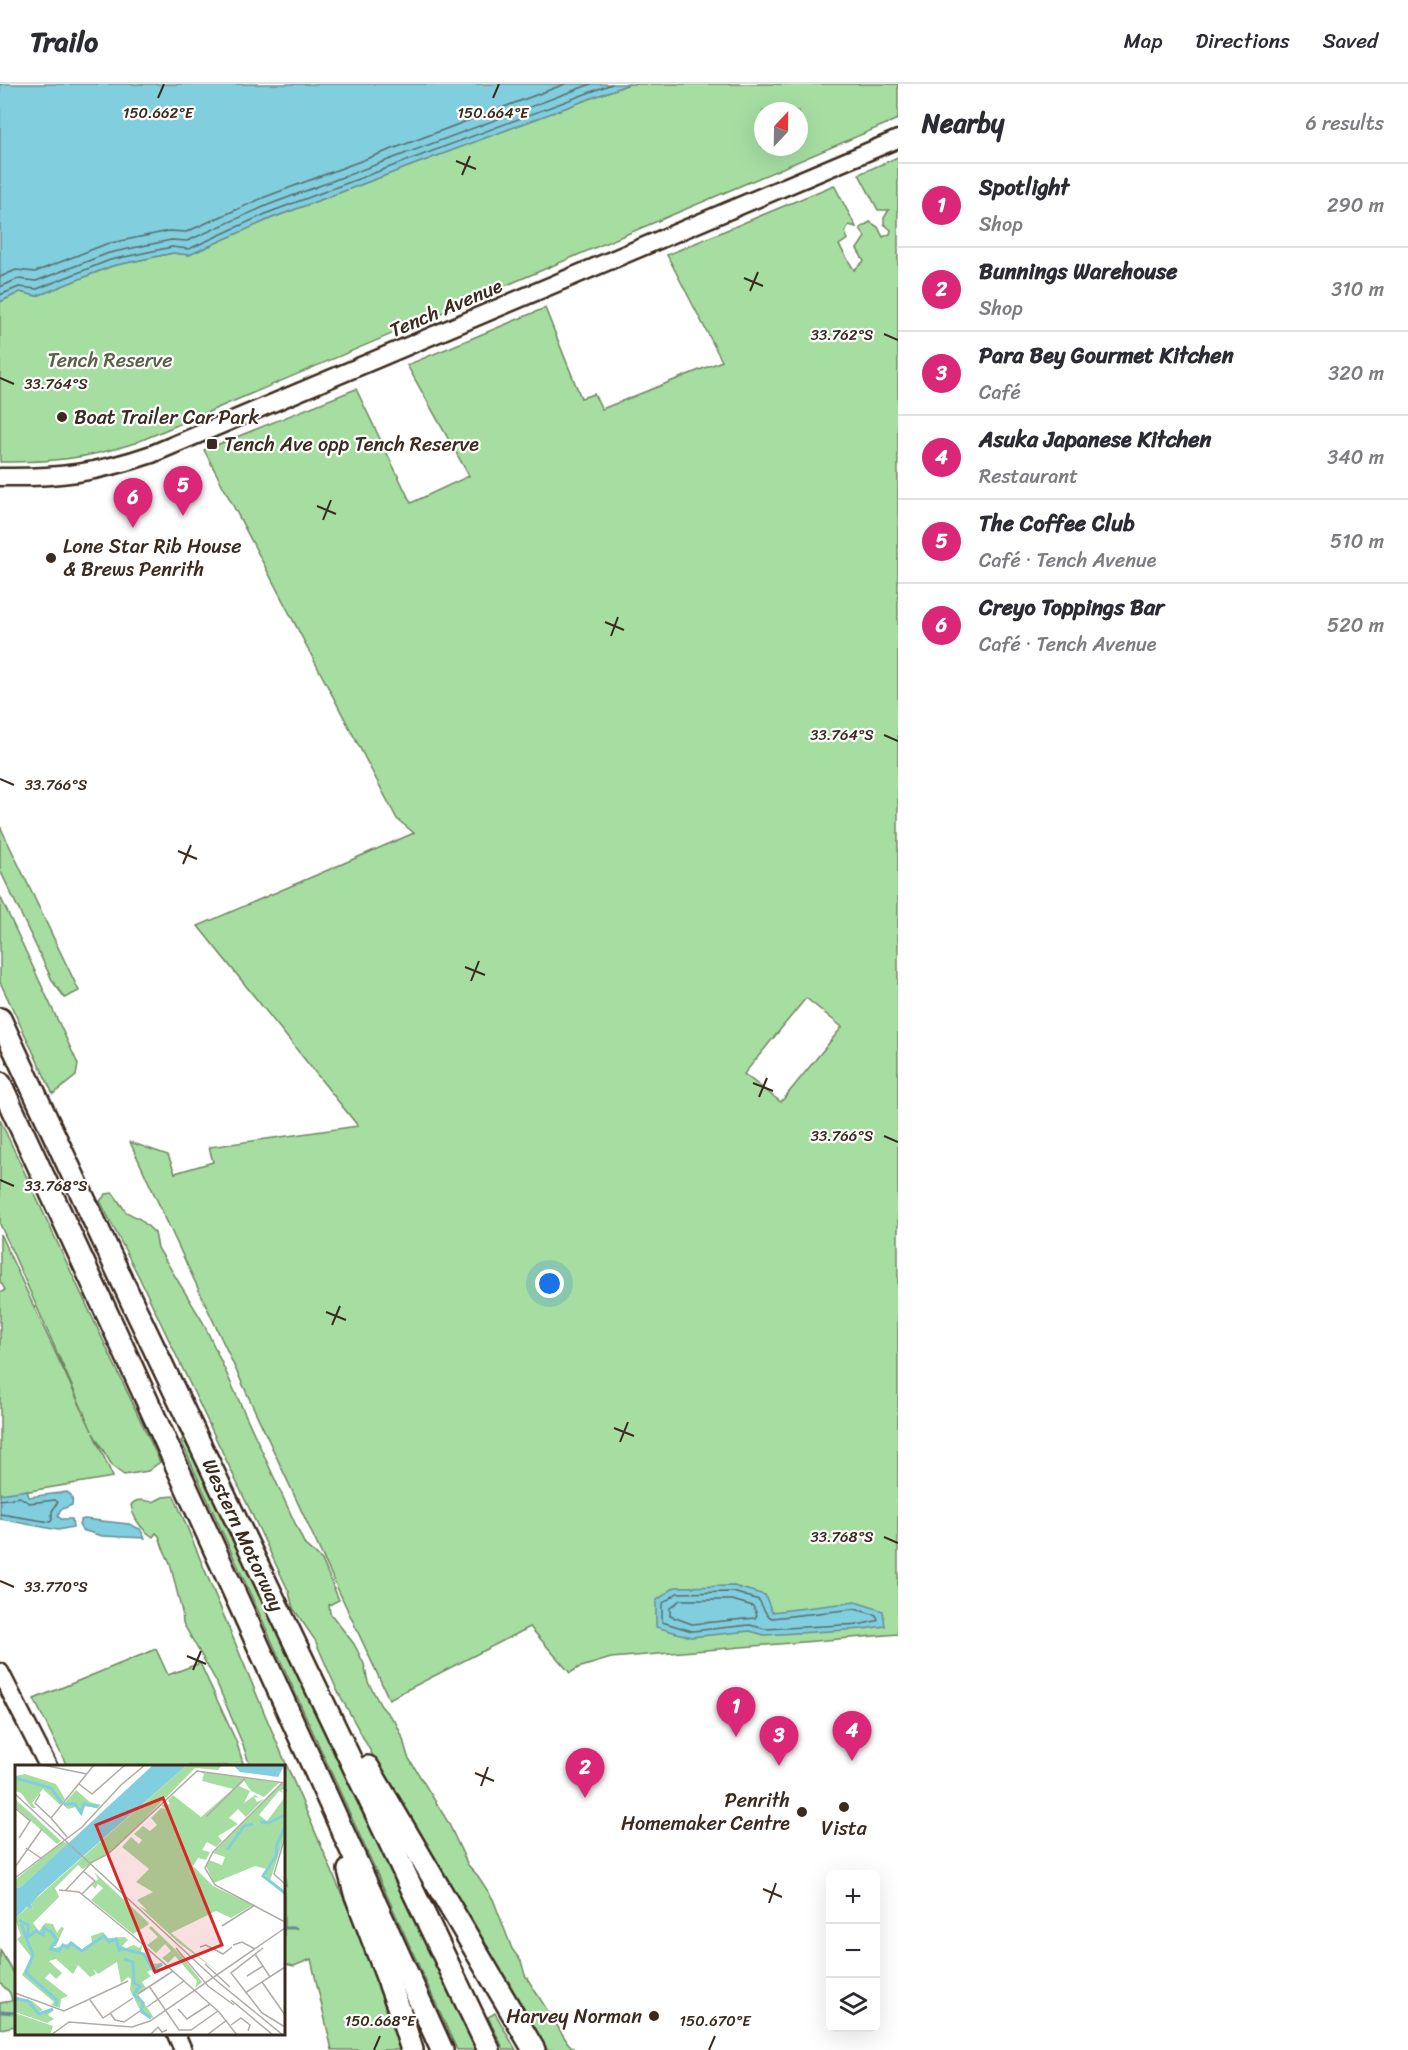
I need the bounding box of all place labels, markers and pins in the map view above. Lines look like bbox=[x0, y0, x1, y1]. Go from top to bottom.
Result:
place label: Boat Trailer Car Park bbox=[74, 400, 260, 435]
marker: Boat Trailer Car Park bbox=[55, 410, 69, 424]
place label: Tench Ave opp Tench Reserve bbox=[224, 427, 479, 462]
marker: Tench Ave opp Tench Reserve bbox=[205, 437, 219, 451]
pin: 5 bbox=[164, 466, 202, 516]
pin: 6 bbox=[114, 478, 152, 528]
place label: Lone Star Rib House & Brews Penrith bbox=[63, 529, 242, 587]
marker: Lone Star Rib House & Brews Penrith bbox=[44, 551, 58, 565]
pin: 1 bbox=[716, 1688, 756, 1737]
pin: 4 bbox=[832, 1712, 872, 1761]
pin: 3 bbox=[760, 1716, 798, 1766]
pin: 2 bbox=[566, 1748, 604, 1798]
place label: Penrith Homemaker Centre bbox=[621, 1783, 790, 1841]
marker: Vista bbox=[837, 1800, 851, 1814]
marker: Penrith Homemaker Centre bbox=[795, 1805, 809, 1819]
place label: Vista bbox=[821, 1811, 868, 1846]
place label: Harvey Norman bbox=[506, 1999, 642, 2034]
marker: Harvey Norman bbox=[647, 2009, 661, 2023]

